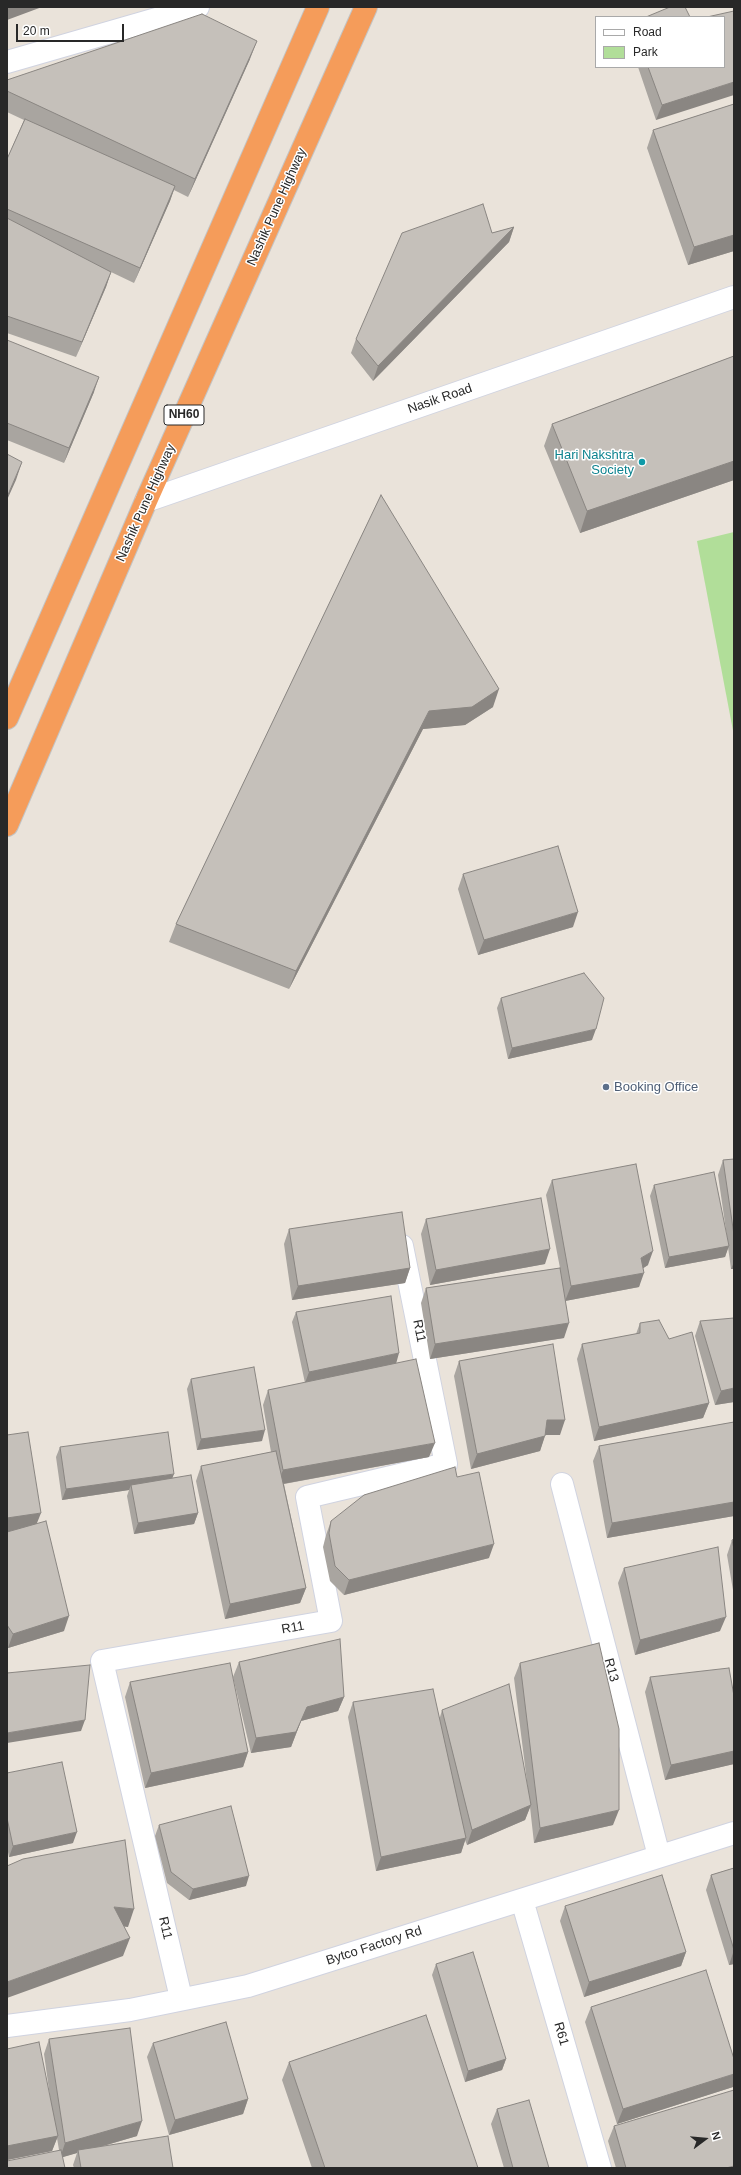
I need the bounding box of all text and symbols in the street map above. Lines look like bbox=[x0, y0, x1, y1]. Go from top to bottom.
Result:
scale bar bbox=[18, 16, 126, 42]
legend bbox=[595, 16, 725, 68]
text: 20 m bbox=[23, 24, 50, 38]
text: Road bbox=[633, 25, 662, 39]
text: Park bbox=[633, 45, 658, 59]
street label: Nashik Pune Highway bbox=[244, 146, 310, 268]
street label: Nasik Road bbox=[406, 381, 474, 417]
road number: NH60 bbox=[164, 405, 204, 425]
street label: Nashik Pune Highway bbox=[113, 442, 179, 564]
place label: Hari Nakshtra Society bbox=[555, 447, 634, 478]
marker: Hari Nakshtra Society bbox=[637, 457, 647, 467]
place label: Booking Office bbox=[614, 1079, 698, 1095]
marker: Booking Office bbox=[601, 1082, 611, 1092]
street label: R11 bbox=[409, 1318, 429, 1344]
street label: R11 bbox=[280, 1618, 306, 1638]
street label: R13 bbox=[600, 1656, 622, 1684]
street label: R11 bbox=[155, 1915, 175, 1941]
street label: Bytco Factory Rd bbox=[324, 1923, 424, 1969]
street label: R61 bbox=[550, 2020, 572, 2048]
north arrow bbox=[685, 2119, 725, 2159]
text: N bbox=[710, 2130, 723, 2141]

